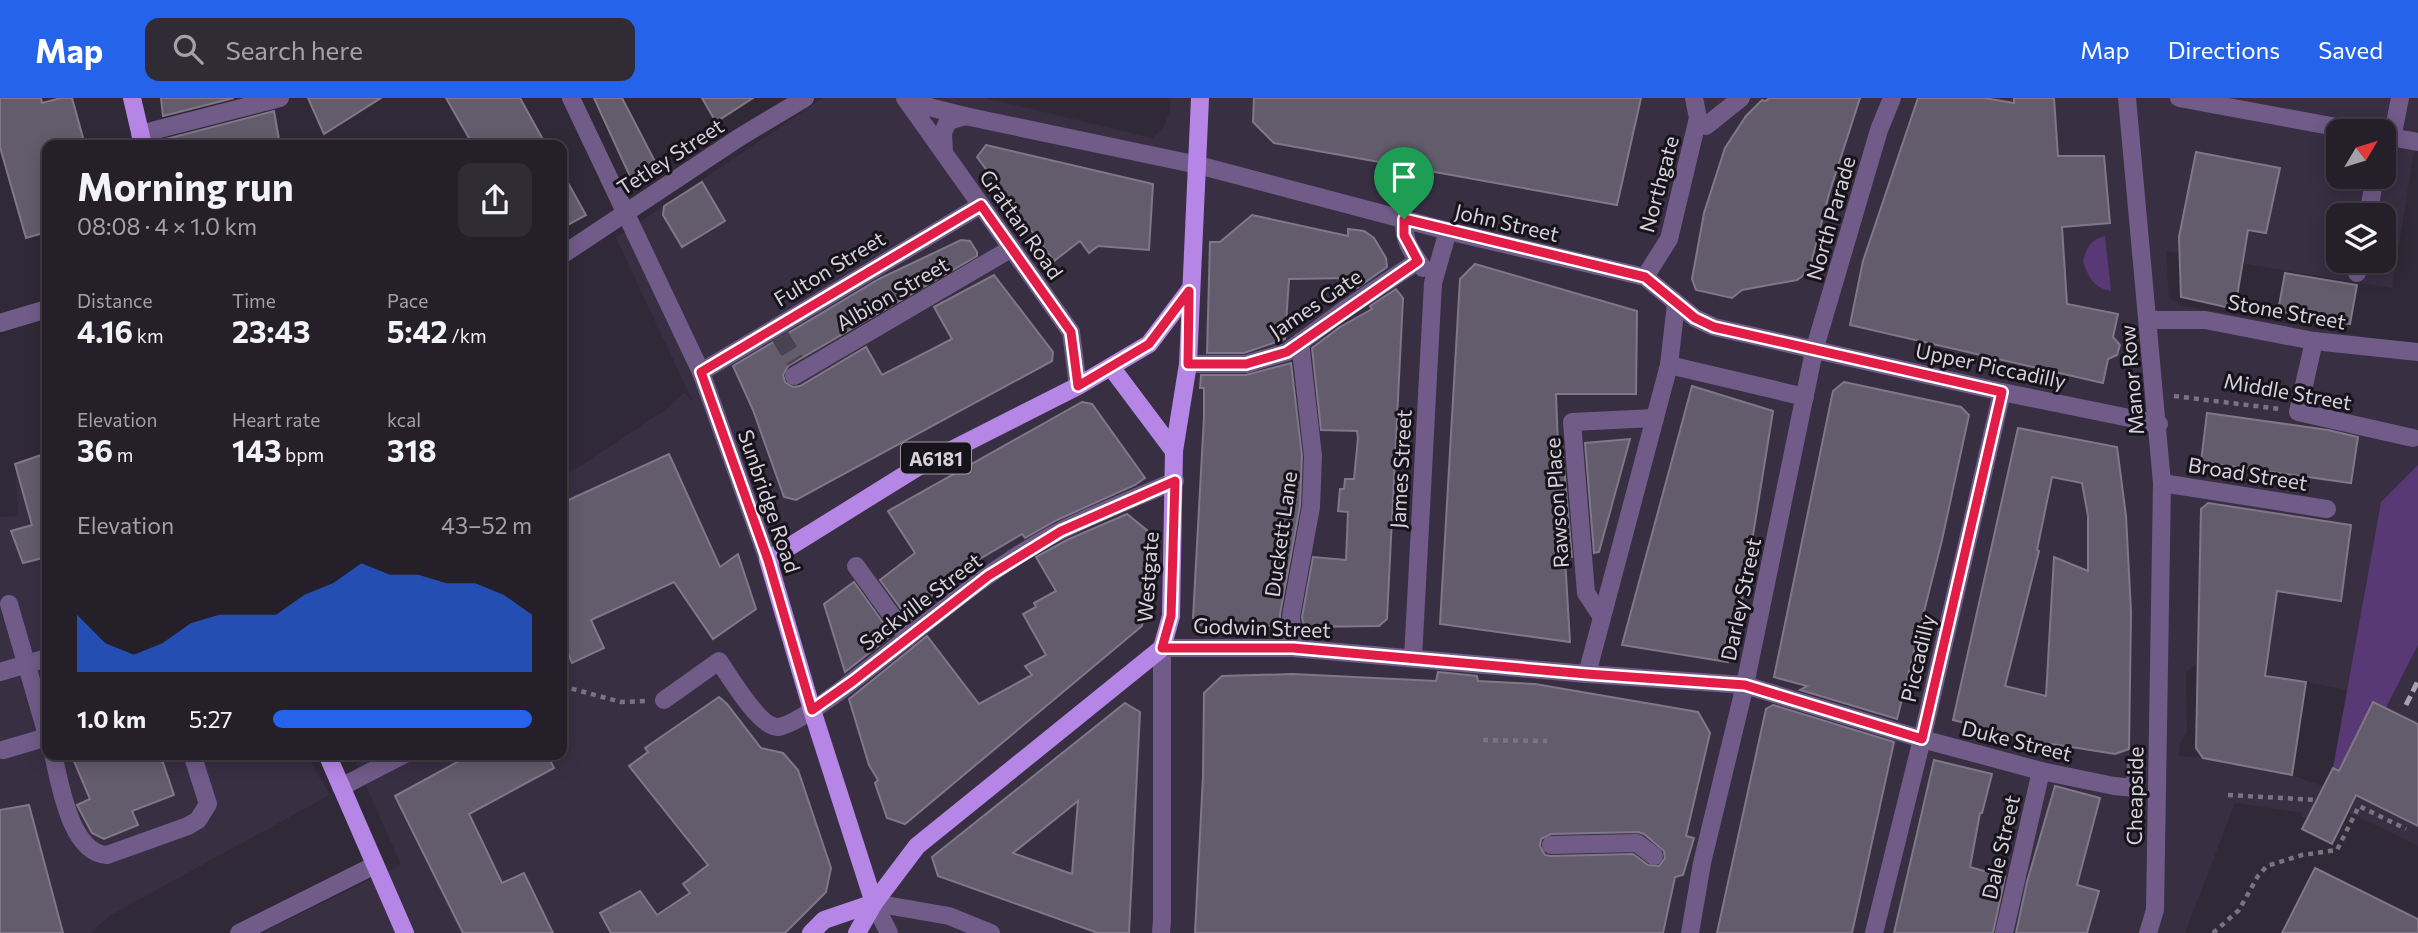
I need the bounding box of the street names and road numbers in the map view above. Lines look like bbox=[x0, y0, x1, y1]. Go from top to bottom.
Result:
street label: Tetley Street bbox=[612, 112, 728, 200]
street label: Northgate bbox=[1633, 133, 1683, 235]
street label: North Parade bbox=[1800, 153, 1860, 283]
street label: Grattan Road bbox=[975, 164, 1069, 284]
street label: John Street bbox=[1452, 198, 1562, 246]
street label: Fulton Street bbox=[769, 225, 889, 311]
street label: Albion Street bbox=[831, 251, 953, 335]
street label: James Gate bbox=[1264, 263, 1366, 343]
street label: Stone Street bbox=[2226, 288, 2348, 334]
street label: Manor Row bbox=[2114, 324, 2148, 436]
street label: Upper Piccadilly bbox=[1914, 337, 2069, 393]
street label: Middle Street bbox=[2222, 367, 2354, 415]
street label: James Street bbox=[1384, 409, 1416, 529]
street label: Sunbridge Road bbox=[734, 426, 806, 576]
street label: Rawson Place bbox=[1539, 437, 1573, 569]
road number: A6181 bbox=[901, 442, 971, 474]
street label: Broad Street bbox=[2186, 451, 2310, 495]
street label: Duckett Lane bbox=[1259, 469, 1301, 599]
street label: Westgate bbox=[1131, 531, 1163, 623]
street label: Darley Street bbox=[1715, 535, 1765, 663]
street label: Sackville Street bbox=[854, 547, 986, 655]
street label: Godwin Street bbox=[1193, 612, 1331, 642]
street label: Piccadilly bbox=[1895, 612, 1939, 704]
street label: Duke Street bbox=[1959, 714, 2075, 766]
street label: Cheapside bbox=[2121, 746, 2147, 846]
street label: Dale Street bbox=[1976, 792, 2024, 902]

